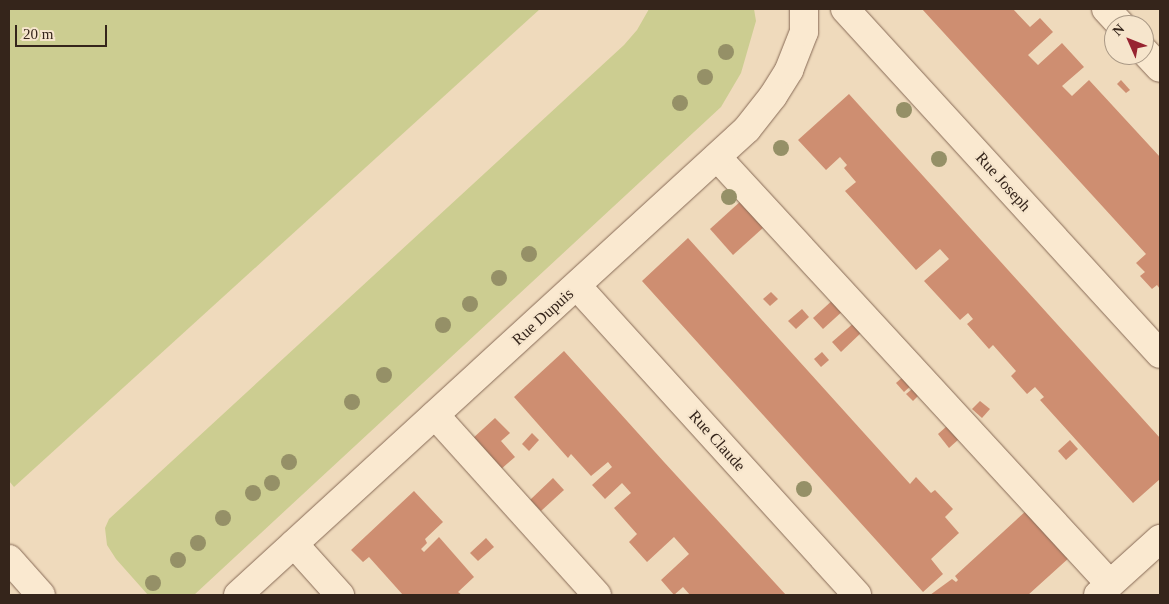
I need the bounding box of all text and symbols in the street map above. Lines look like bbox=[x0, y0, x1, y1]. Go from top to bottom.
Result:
scale bar bbox=[18, 15, 110, 47]
north arrow bbox=[1104, 15, 1154, 65]
text: N bbox=[1110, 21, 1127, 39]
text: 20 m bbox=[23, 26, 53, 42]
street label: Rue Joseph bbox=[971, 148, 1035, 216]
street label: Rue Dupuis bbox=[508, 284, 578, 350]
street label: Rue Claude bbox=[685, 407, 749, 475]

